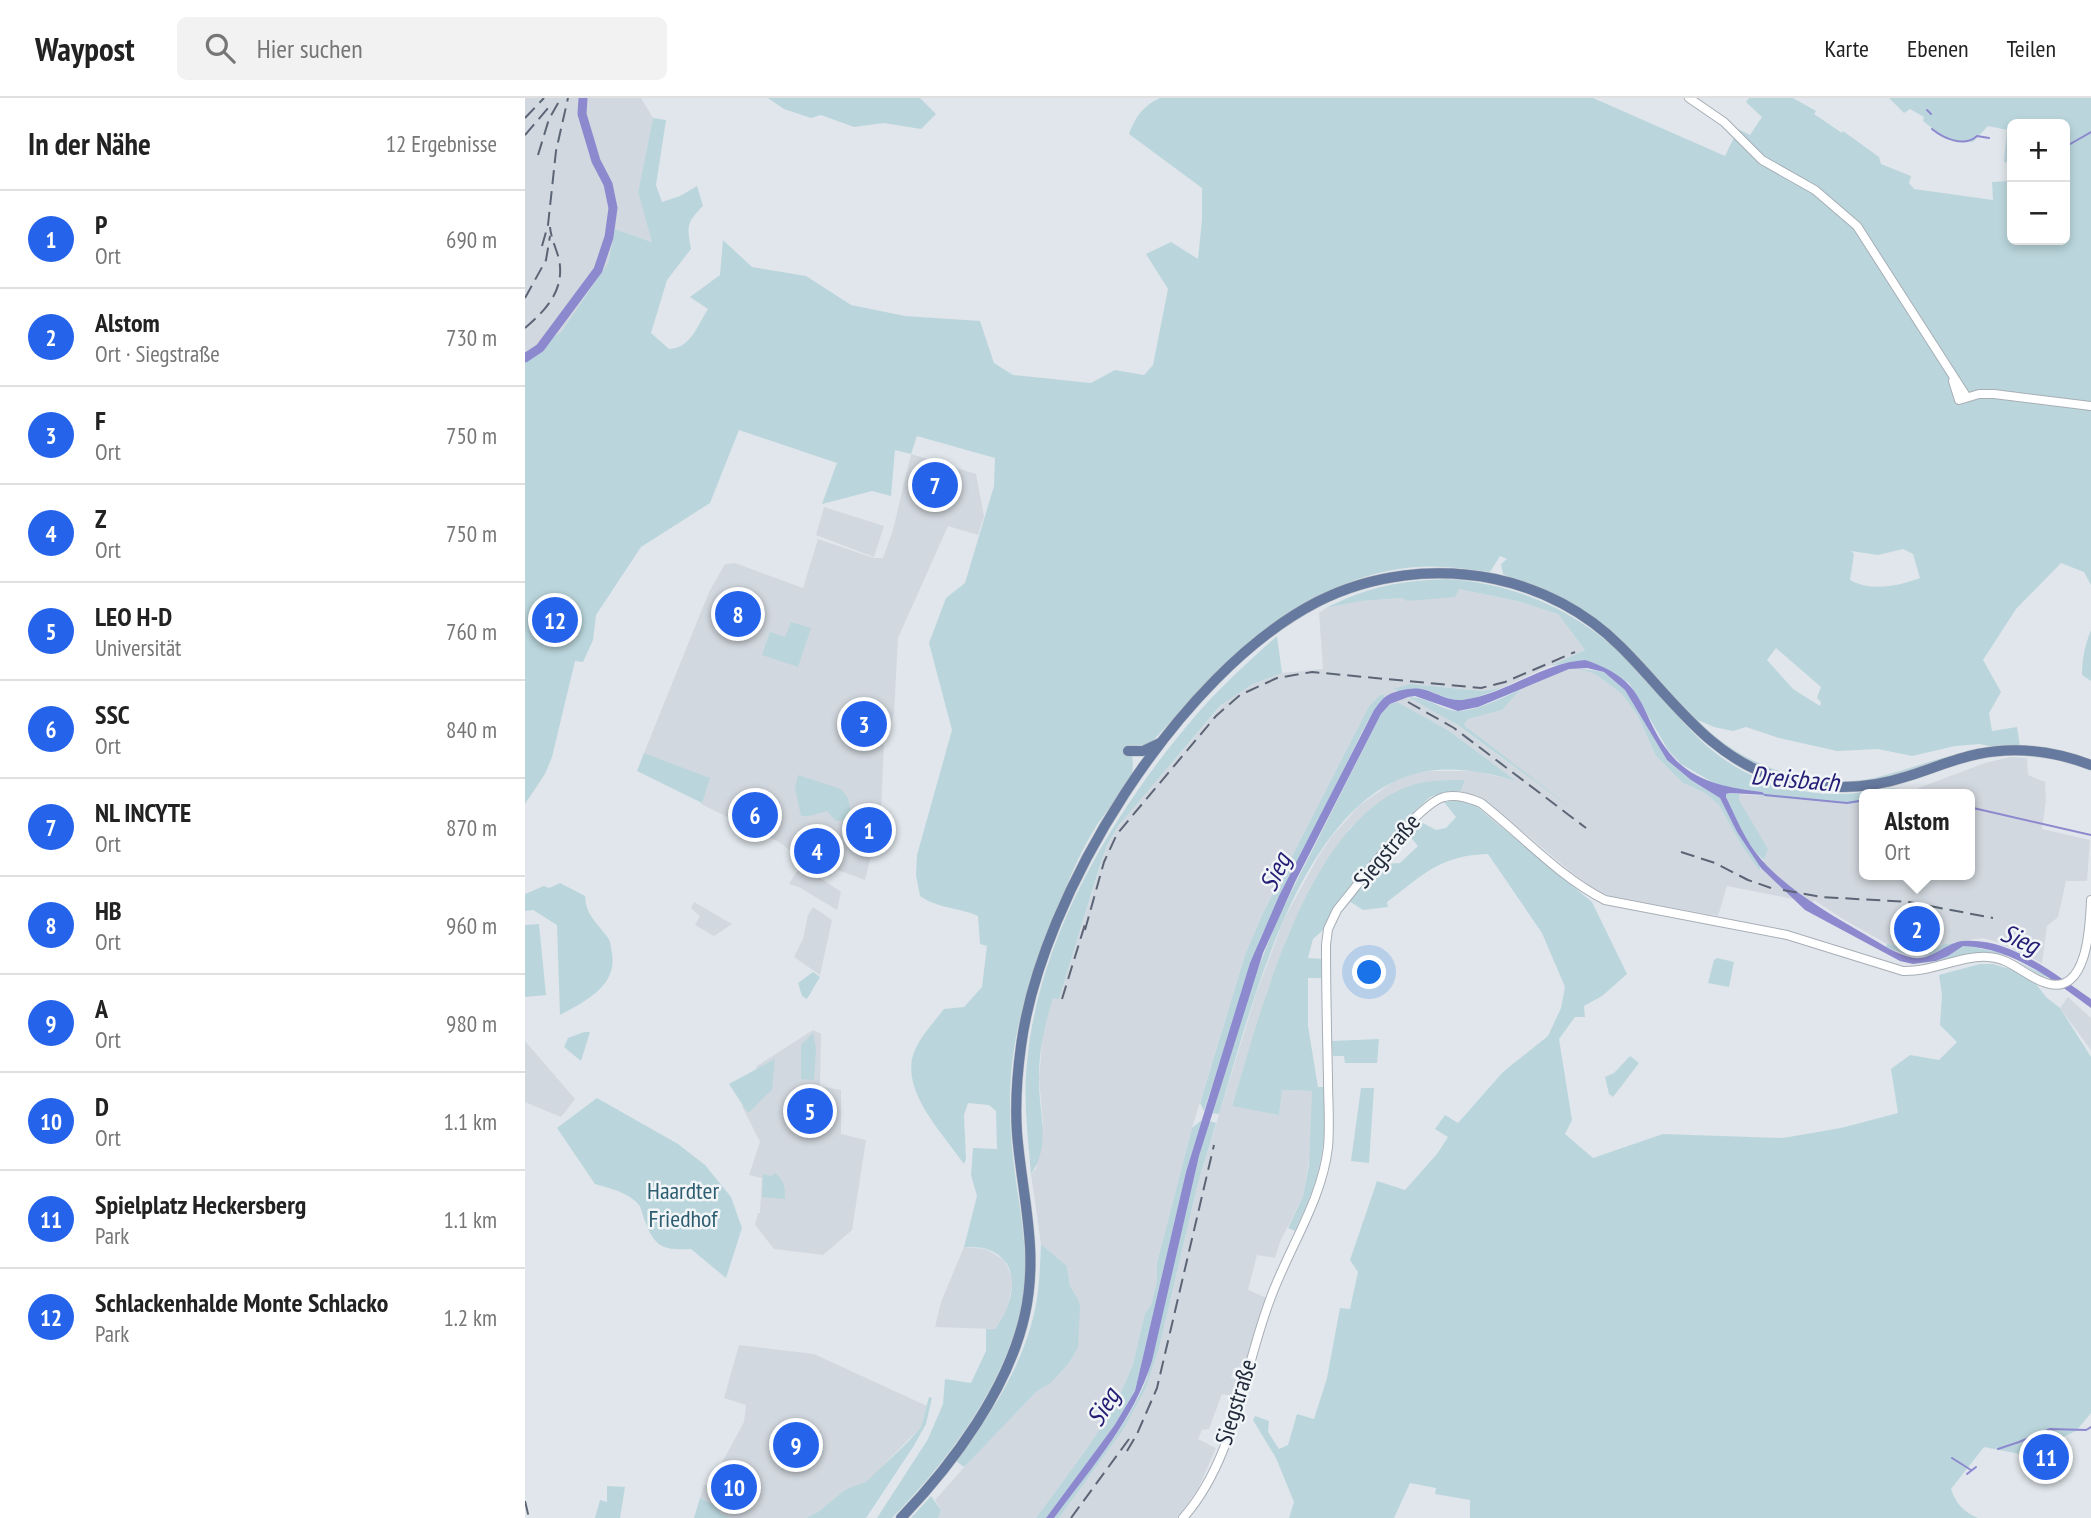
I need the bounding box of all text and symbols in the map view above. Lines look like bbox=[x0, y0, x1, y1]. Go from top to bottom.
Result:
search box bbox=[177, 17, 667, 80]
text: Waypost bbox=[35, 27, 135, 70]
icon: search bbox=[201, 29, 239, 67]
text: Hier suchen bbox=[257, 32, 363, 65]
text: Karte bbox=[1825, 33, 1869, 64]
text: Ebenen bbox=[1907, 33, 1969, 64]
text: Teilen bbox=[2007, 33, 2056, 64]
map controls bbox=[2007, 119, 2070, 245]
button: + bbox=[2007, 119, 2070, 182]
text: In der Nähe bbox=[28, 124, 151, 163]
text: 12 Ergebnisse bbox=[386, 129, 497, 158]
button: − bbox=[2007, 182, 2070, 245]
text: P bbox=[95, 208, 107, 241]
text: 1 bbox=[46, 225, 57, 254]
text: 690 m bbox=[446, 225, 497, 254]
text: Ort bbox=[95, 241, 121, 270]
text: Alstom bbox=[95, 306, 160, 339]
text: 2 bbox=[46, 323, 57, 352]
text: 730 m bbox=[446, 323, 497, 352]
text: Ort · Siegstraße bbox=[95, 339, 220, 368]
text: F bbox=[95, 404, 106, 437]
text: 3 bbox=[46, 421, 57, 450]
text: 750 m bbox=[446, 421, 497, 450]
text: Ort bbox=[95, 437, 121, 466]
pin: 7 bbox=[912, 459, 958, 511]
text: Z bbox=[95, 502, 107, 535]
text: 4 bbox=[46, 519, 57, 548]
text: 750 m bbox=[446, 519, 497, 548]
text: Ort bbox=[95, 535, 121, 564]
pin: 8 bbox=[715, 588, 761, 640]
pin: 12 bbox=[532, 594, 578, 646]
text: LEO H-D bbox=[95, 600, 172, 633]
text: 5 bbox=[46, 617, 57, 646]
text: 760 m bbox=[446, 617, 497, 646]
text: Universität bbox=[95, 633, 181, 662]
text: SSC bbox=[95, 698, 130, 731]
pin: 3 bbox=[841, 698, 887, 750]
text: 6 bbox=[46, 715, 57, 744]
text: 840 m bbox=[446, 715, 497, 744]
text: Ort bbox=[95, 731, 121, 760]
water label: Dreisbach bbox=[1750, 758, 1842, 799]
pin: 6 bbox=[732, 789, 778, 841]
popup bbox=[1859, 789, 1975, 880]
text: NL INCYTE bbox=[95, 796, 191, 829]
pin: 1 bbox=[846, 804, 892, 856]
text: Alstom bbox=[1885, 804, 1949, 837]
street label: Siegstraße bbox=[1346, 807, 1427, 894]
text: 7 bbox=[46, 813, 57, 842]
text: 870 m bbox=[446, 813, 497, 842]
pin: 4 bbox=[794, 825, 840, 877]
text: Ort bbox=[95, 829, 121, 858]
text: Ort bbox=[1885, 837, 1910, 866]
water label: Sieg bbox=[1251, 846, 1299, 896]
text: HB bbox=[95, 894, 122, 927]
pin: 2 bbox=[1894, 903, 1940, 955]
text: 8 bbox=[46, 911, 57, 940]
text: 960 m bbox=[446, 911, 497, 940]
water label: Sieg bbox=[1996, 916, 2046, 962]
text: Ort bbox=[95, 927, 121, 956]
your location bbox=[1352, 955, 1386, 989]
text: A bbox=[95, 992, 108, 1025]
text: 9 bbox=[46, 1009, 57, 1038]
text: 980 m bbox=[446, 1009, 497, 1038]
text: Ort bbox=[95, 1025, 121, 1054]
pin: 5 bbox=[787, 1085, 833, 1137]
text: D bbox=[95, 1090, 109, 1123]
text: 10 bbox=[40, 1107, 62, 1136]
text: 1.1 km bbox=[443, 1107, 497, 1136]
text: Ort bbox=[95, 1123, 121, 1152]
park label: Haardter Friedhof bbox=[647, 1175, 719, 1234]
text: Spielplatz Heckersberg bbox=[95, 1188, 306, 1221]
text: 11 bbox=[40, 1205, 62, 1234]
text: 1.1 km bbox=[443, 1205, 497, 1234]
text: Park bbox=[95, 1221, 129, 1250]
text: Schlackenhalde Monte Schlacko bbox=[95, 1286, 388, 1319]
text: 12 bbox=[40, 1303, 62, 1332]
text: 1.2 km bbox=[443, 1303, 497, 1332]
text: Park bbox=[95, 1319, 129, 1348]
street label: Siegstraße bbox=[1208, 1355, 1263, 1449]
water label: Sieg bbox=[1079, 1380, 1128, 1432]
pin: 9 bbox=[773, 1419, 819, 1471]
pin: 11 bbox=[2023, 1431, 2069, 1483]
pin: 10 bbox=[711, 1461, 757, 1513]

